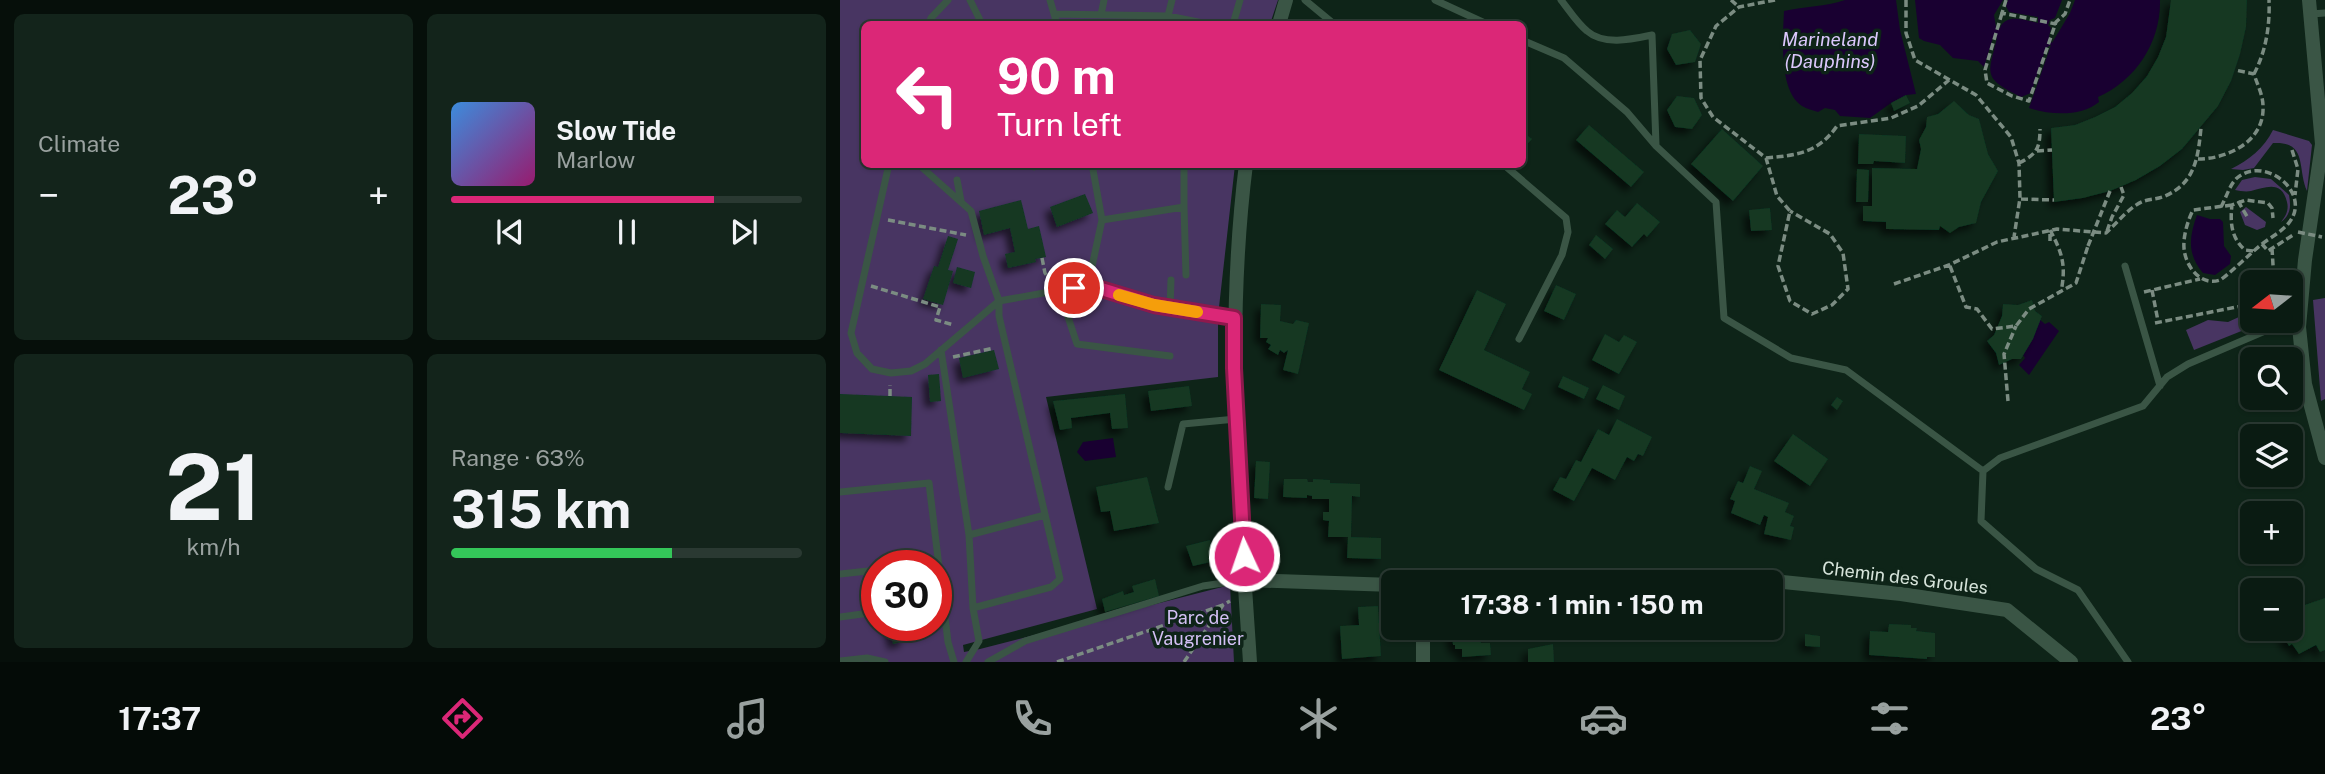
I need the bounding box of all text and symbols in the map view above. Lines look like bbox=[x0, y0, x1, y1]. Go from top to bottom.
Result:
water label: Marineland (Dauphins) bbox=[1782, 28, 1878, 72]
text: 90 m bbox=[997, 47, 1116, 105]
icon: left bbox=[882, 49, 973, 140]
text: Turn left bbox=[997, 106, 1122, 143]
text: Slow Tide bbox=[556, 115, 676, 146]
text: Climate bbox=[38, 130, 120, 157]
text: Marlow bbox=[556, 146, 635, 173]
text: 23° bbox=[167, 165, 260, 226]
text: − bbox=[38, 173, 59, 218]
text: + bbox=[368, 173, 389, 218]
icon: previous bbox=[491, 213, 529, 251]
icon: pause bbox=[608, 213, 646, 251]
icon: next bbox=[725, 213, 763, 251]
pin bbox=[1044, 258, 1104, 318]
icon: arrive bbox=[1055, 269, 1093, 307]
north arrow bbox=[2240, 270, 2303, 332]
map controls bbox=[2240, 270, 2303, 641]
button: search bbox=[2240, 347, 2303, 410]
button: layers bbox=[2240, 424, 2303, 487]
text: 21 bbox=[165, 434, 262, 540]
text: Range · 63% bbox=[451, 444, 585, 471]
text: 315 km bbox=[451, 479, 631, 540]
button: + bbox=[2240, 501, 2303, 564]
position arrow bbox=[1207, 519, 1281, 593]
text: km/h bbox=[186, 533, 241, 560]
speed limit sign: 30 bbox=[861, 550, 952, 641]
street label: Chemin des Groules bbox=[1821, 557, 1989, 598]
button: − bbox=[2240, 578, 2303, 641]
text: 17:38 · 1 min · 150 m bbox=[1460, 589, 1704, 620]
park label: Parc de Vaugrenier bbox=[1152, 607, 1244, 649]
icon: directions bbox=[438, 694, 487, 743]
icon: music bbox=[723, 694, 772, 743]
icon: phone bbox=[1008, 694, 1057, 743]
icon: climate bbox=[1294, 694, 1343, 743]
icon: car bbox=[1579, 694, 1628, 743]
icon: filters bbox=[1865, 694, 1914, 743]
text: 17:37 bbox=[118, 700, 201, 737]
text: 23° bbox=[2150, 700, 2207, 737]

